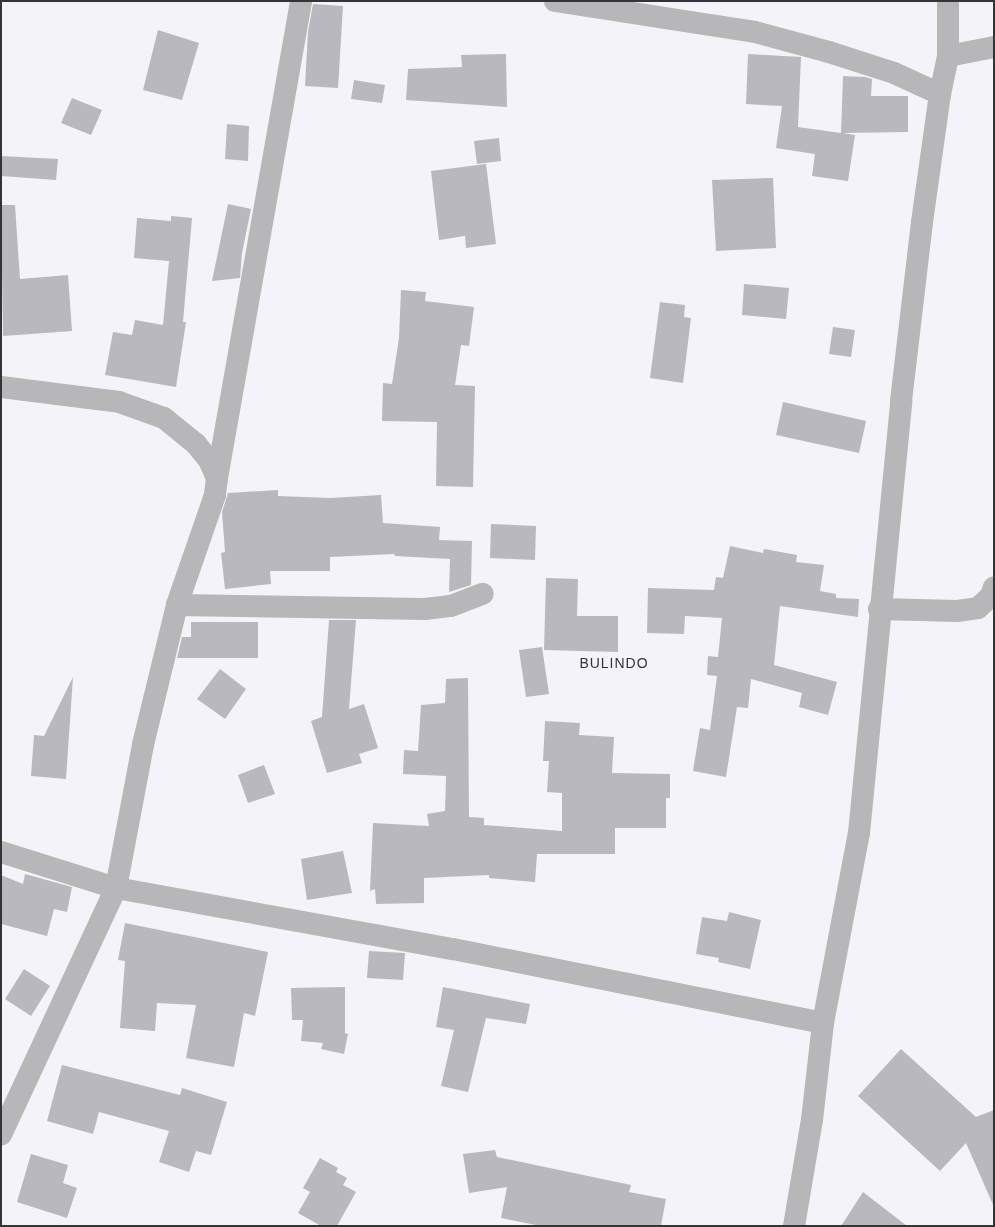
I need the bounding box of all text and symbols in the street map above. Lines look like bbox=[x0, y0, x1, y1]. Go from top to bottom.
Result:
district label: BULINDO bbox=[579, 655, 649, 671]

